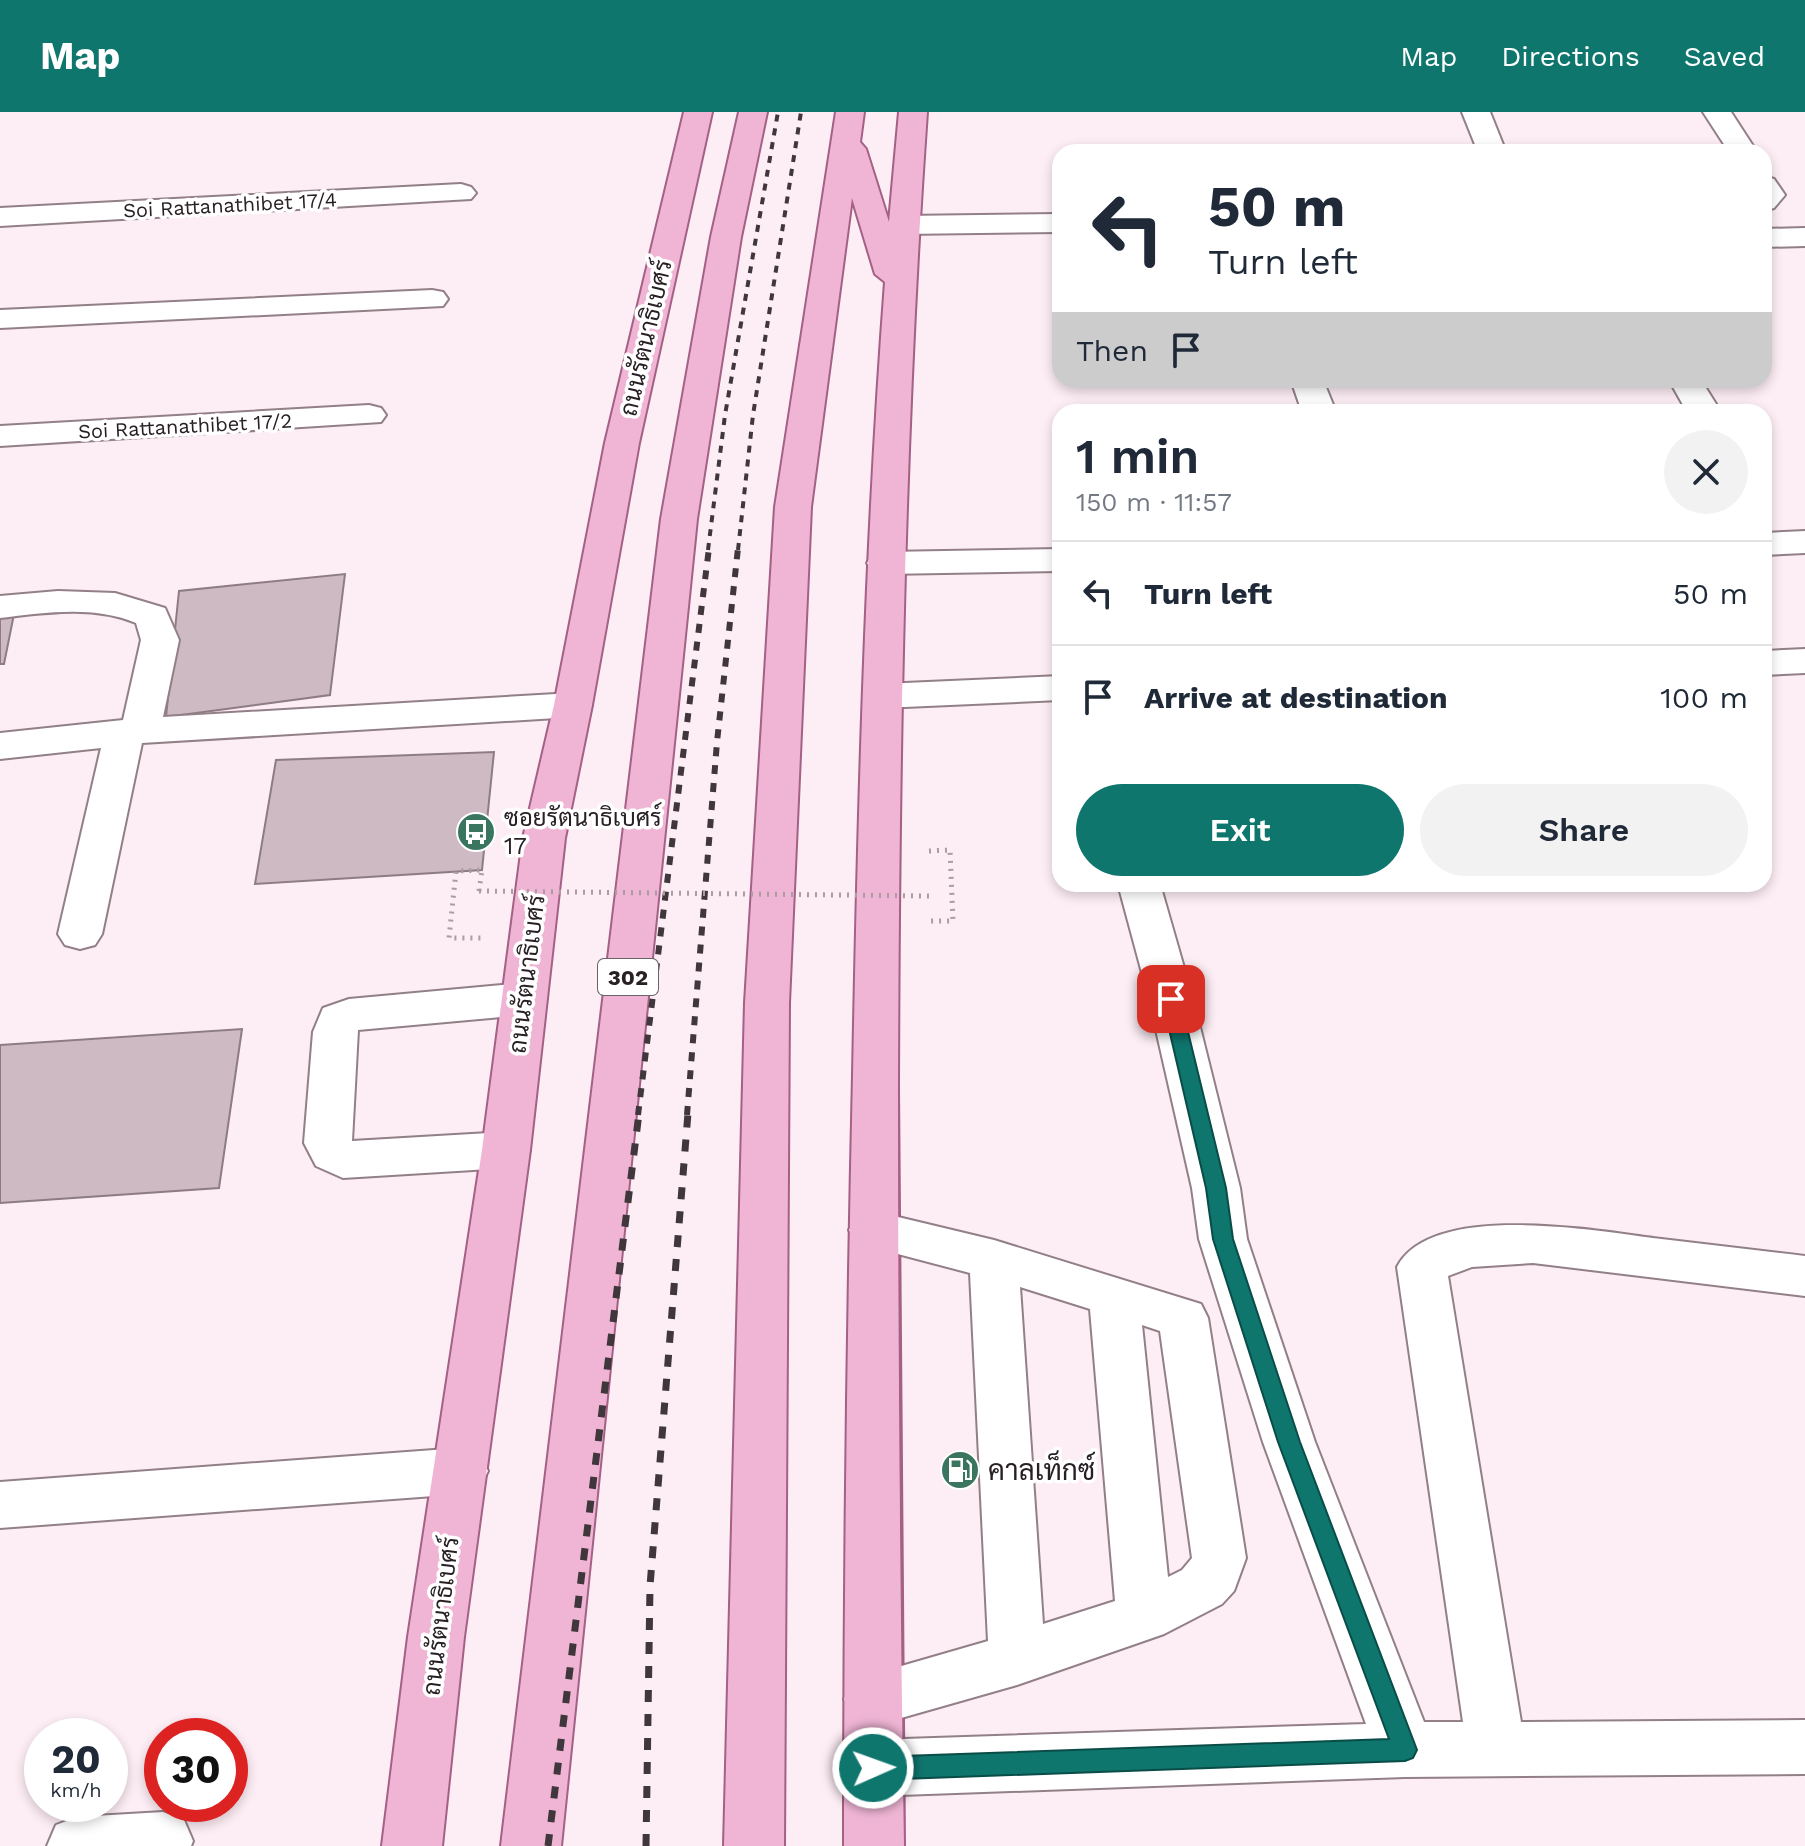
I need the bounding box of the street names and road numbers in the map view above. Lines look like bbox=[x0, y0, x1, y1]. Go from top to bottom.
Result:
street label: Soi Rattanathibet 17/4 bbox=[123, 187, 337, 223]
street label: ถนนรัตนาธิเบศร์ bbox=[612, 257, 678, 419]
street label: Soi Rattanathibet 17/2 bbox=[77, 408, 293, 444]
street label: ถนนรัตนาธิเบศร์ bbox=[501, 893, 551, 1055]
road number: 302 bbox=[598, 959, 658, 995]
street label: ถนนรัตนาธิเบศร์ bbox=[415, 1535, 465, 1697]

